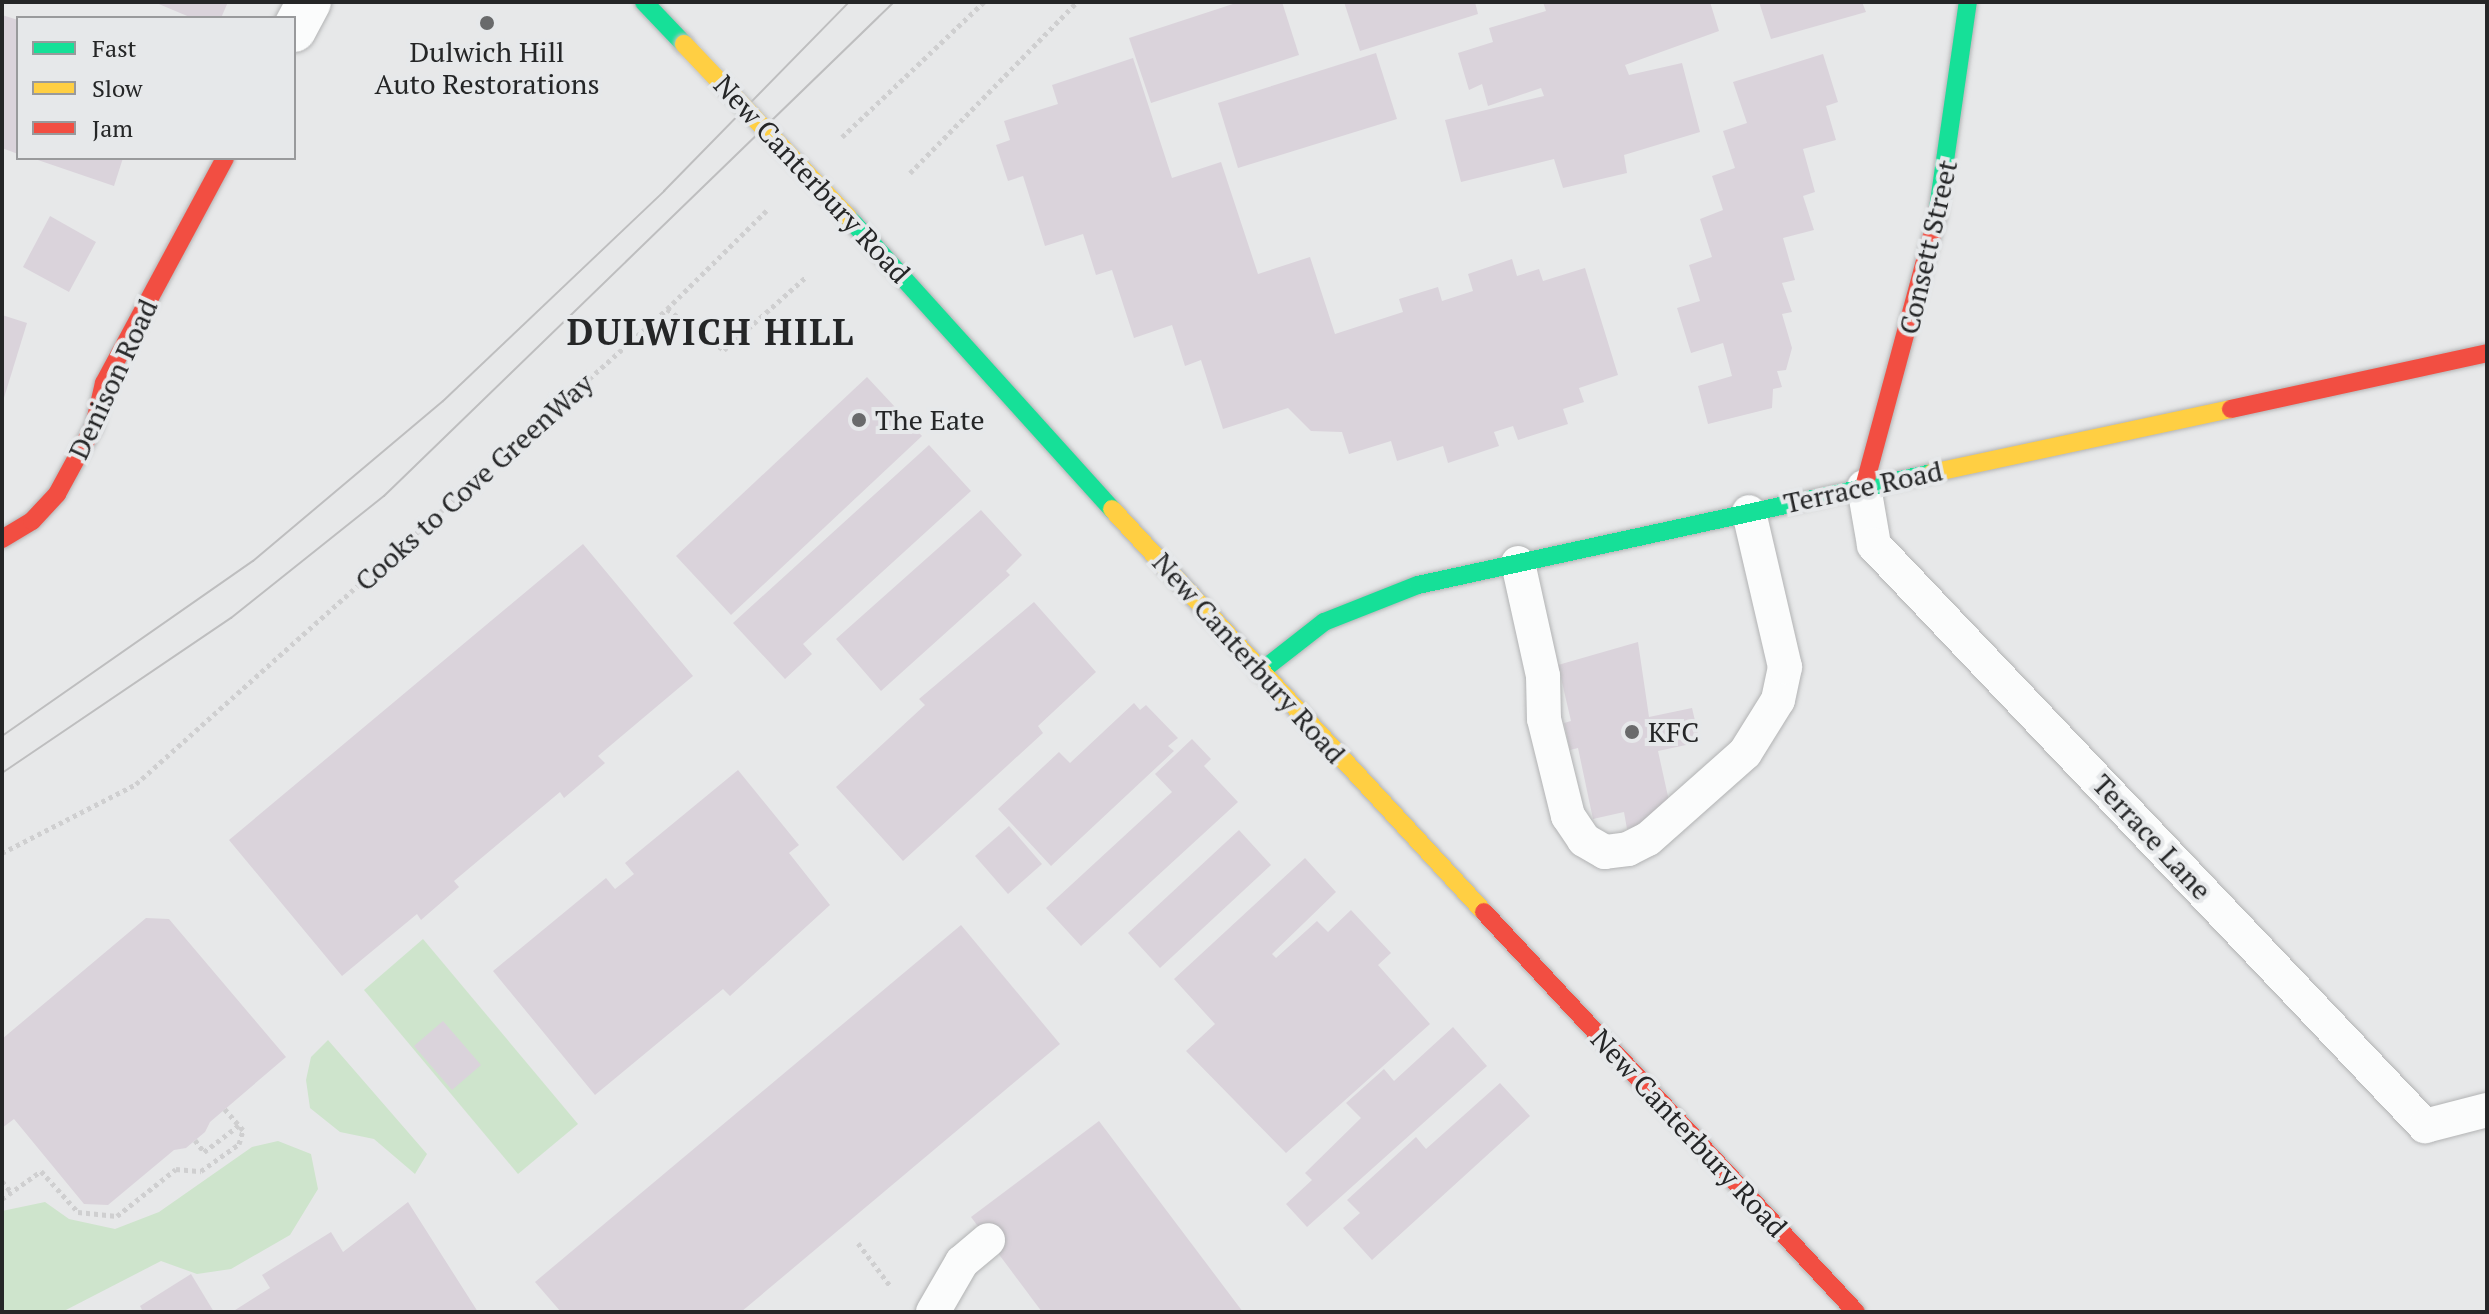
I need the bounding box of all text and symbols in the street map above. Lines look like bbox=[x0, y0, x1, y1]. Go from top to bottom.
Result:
marker: Dulwich Hill Auto Restorations bbox=[478, 14, 496, 32]
legend bbox=[16, 16, 296, 160]
text: Fast bbox=[92, 32, 136, 64]
place label: Dulwich Hill Auto Restorations bbox=[374, 35, 600, 101]
street label: New Canterbury Road bbox=[707, 68, 917, 290]
text: Slow bbox=[92, 72, 143, 104]
text: Jam bbox=[92, 112, 133, 144]
street label: Consett Street bbox=[1892, 157, 1964, 337]
street label: Denison Road bbox=[61, 294, 165, 464]
district label: DULWICH HILL bbox=[567, 310, 855, 354]
street label: Cooks to Cove GreenWay bbox=[348, 366, 600, 598]
place label: The Eate bbox=[875, 403, 985, 437]
marker: The Eate bbox=[850, 411, 868, 429]
street label: Terrace Road bbox=[1781, 454, 1945, 520]
street label: New Canterbury Road bbox=[1146, 546, 1352, 770]
place label: KFC bbox=[1648, 715, 1699, 749]
marker: KFC bbox=[1623, 723, 1641, 741]
street label: Terrace Lane bbox=[2086, 767, 2218, 907]
street label: New Canterbury Road bbox=[1584, 1022, 1794, 1244]

